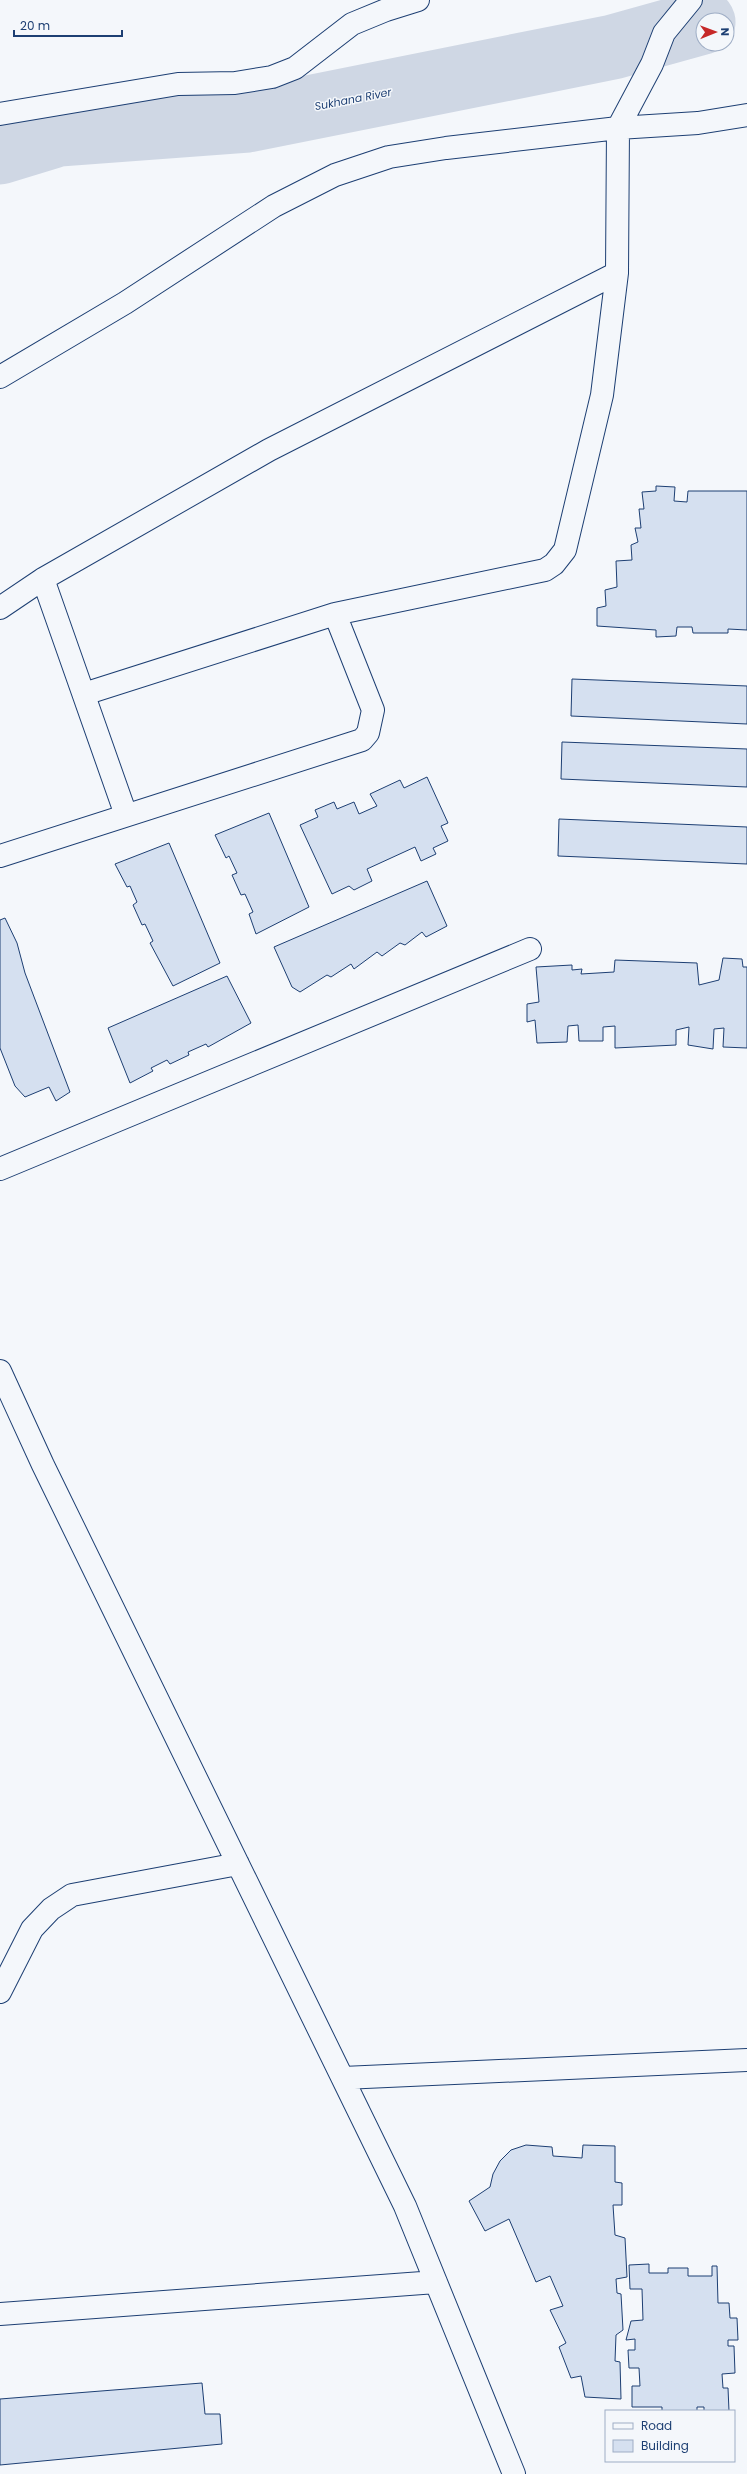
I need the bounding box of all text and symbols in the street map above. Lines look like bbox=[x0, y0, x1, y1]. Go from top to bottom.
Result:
scale bar bbox=[14, 12, 122, 38]
north arrow bbox=[695, 12, 735, 52]
text: 20 m bbox=[20, 17, 50, 34]
text: N bbox=[717, 28, 733, 36]
water label: Sukhana River bbox=[313, 84, 394, 114]
legend bbox=[605, 2410, 735, 2462]
text: Road bbox=[641, 2417, 672, 2434]
text: Building bbox=[641, 2437, 689, 2454]

